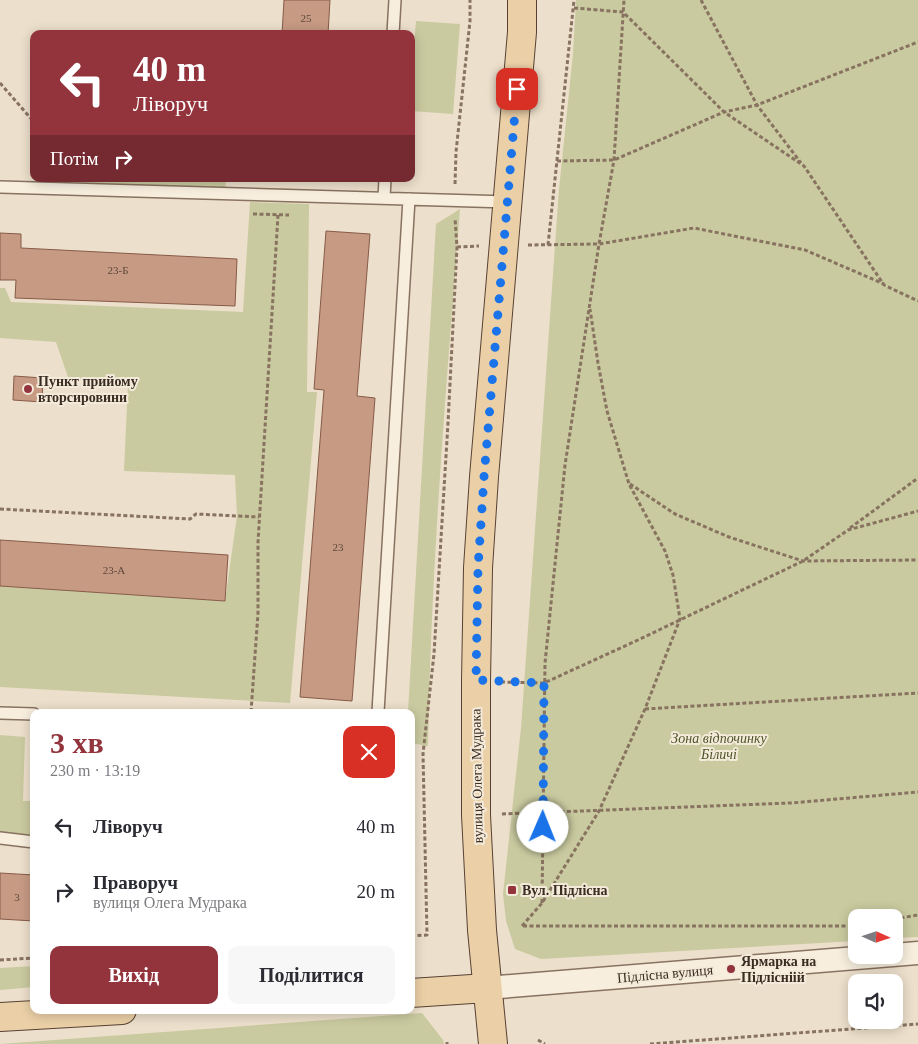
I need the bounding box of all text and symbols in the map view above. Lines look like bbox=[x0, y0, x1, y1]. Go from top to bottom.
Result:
house number: 25 bbox=[301, 12, 312, 24]
icon: left bbox=[50, 50, 115, 115]
text: 40 m bbox=[133, 50, 206, 89]
pin bbox=[496, 68, 538, 110]
icon: arrive bbox=[503, 75, 531, 103]
text: Ліворуч bbox=[133, 91, 208, 116]
icon: right bbox=[109, 145, 137, 173]
text: Потім bbox=[50, 148, 99, 169]
house number: 23-Б bbox=[108, 264, 128, 276]
place label: Пункт прийому вторсировини bbox=[38, 374, 138, 405]
marker: Пункт прийому вторсировини bbox=[22, 383, 34, 395]
house number: 23 bbox=[333, 541, 344, 553]
house number: 23-А bbox=[103, 564, 125, 576]
street label: вулиця Олега Мудрака bbox=[468, 708, 486, 843]
text: 3 хв bbox=[50, 726, 104, 759]
button: close bbox=[343, 726, 395, 778]
park label: Зона відпочинку Біличі bbox=[671, 731, 768, 762]
text: 230 m · 13:19 bbox=[50, 762, 140, 779]
position arrow bbox=[516, 800, 568, 852]
icon: left bbox=[50, 813, 78, 841]
text: Ліворуч bbox=[93, 816, 163, 837]
text: 40 m bbox=[356, 816, 395, 837]
text: Праворуч bbox=[93, 872, 178, 893]
icon: right bbox=[50, 878, 78, 906]
text: 20 m bbox=[356, 881, 395, 902]
place label: Вул. Підлісна bbox=[522, 883, 608, 898]
marker: Вул. Підлісна bbox=[506, 884, 518, 896]
house number: 3 bbox=[14, 891, 20, 903]
text: вулиця Олега Мудрака bbox=[93, 894, 247, 911]
north arrow bbox=[848, 909, 902, 964]
map controls bbox=[848, 909, 903, 1029]
button: Вихід bbox=[50, 946, 218, 1004]
button: Поділитися bbox=[228, 946, 395, 1004]
place label: Ярмарка на Підлісніій bbox=[741, 954, 816, 985]
street label: Підлісна вулиця bbox=[616, 962, 714, 986]
marker: Ярмарка на Підлісніій bbox=[725, 963, 737, 975]
button: sound bbox=[848, 974, 903, 1029]

